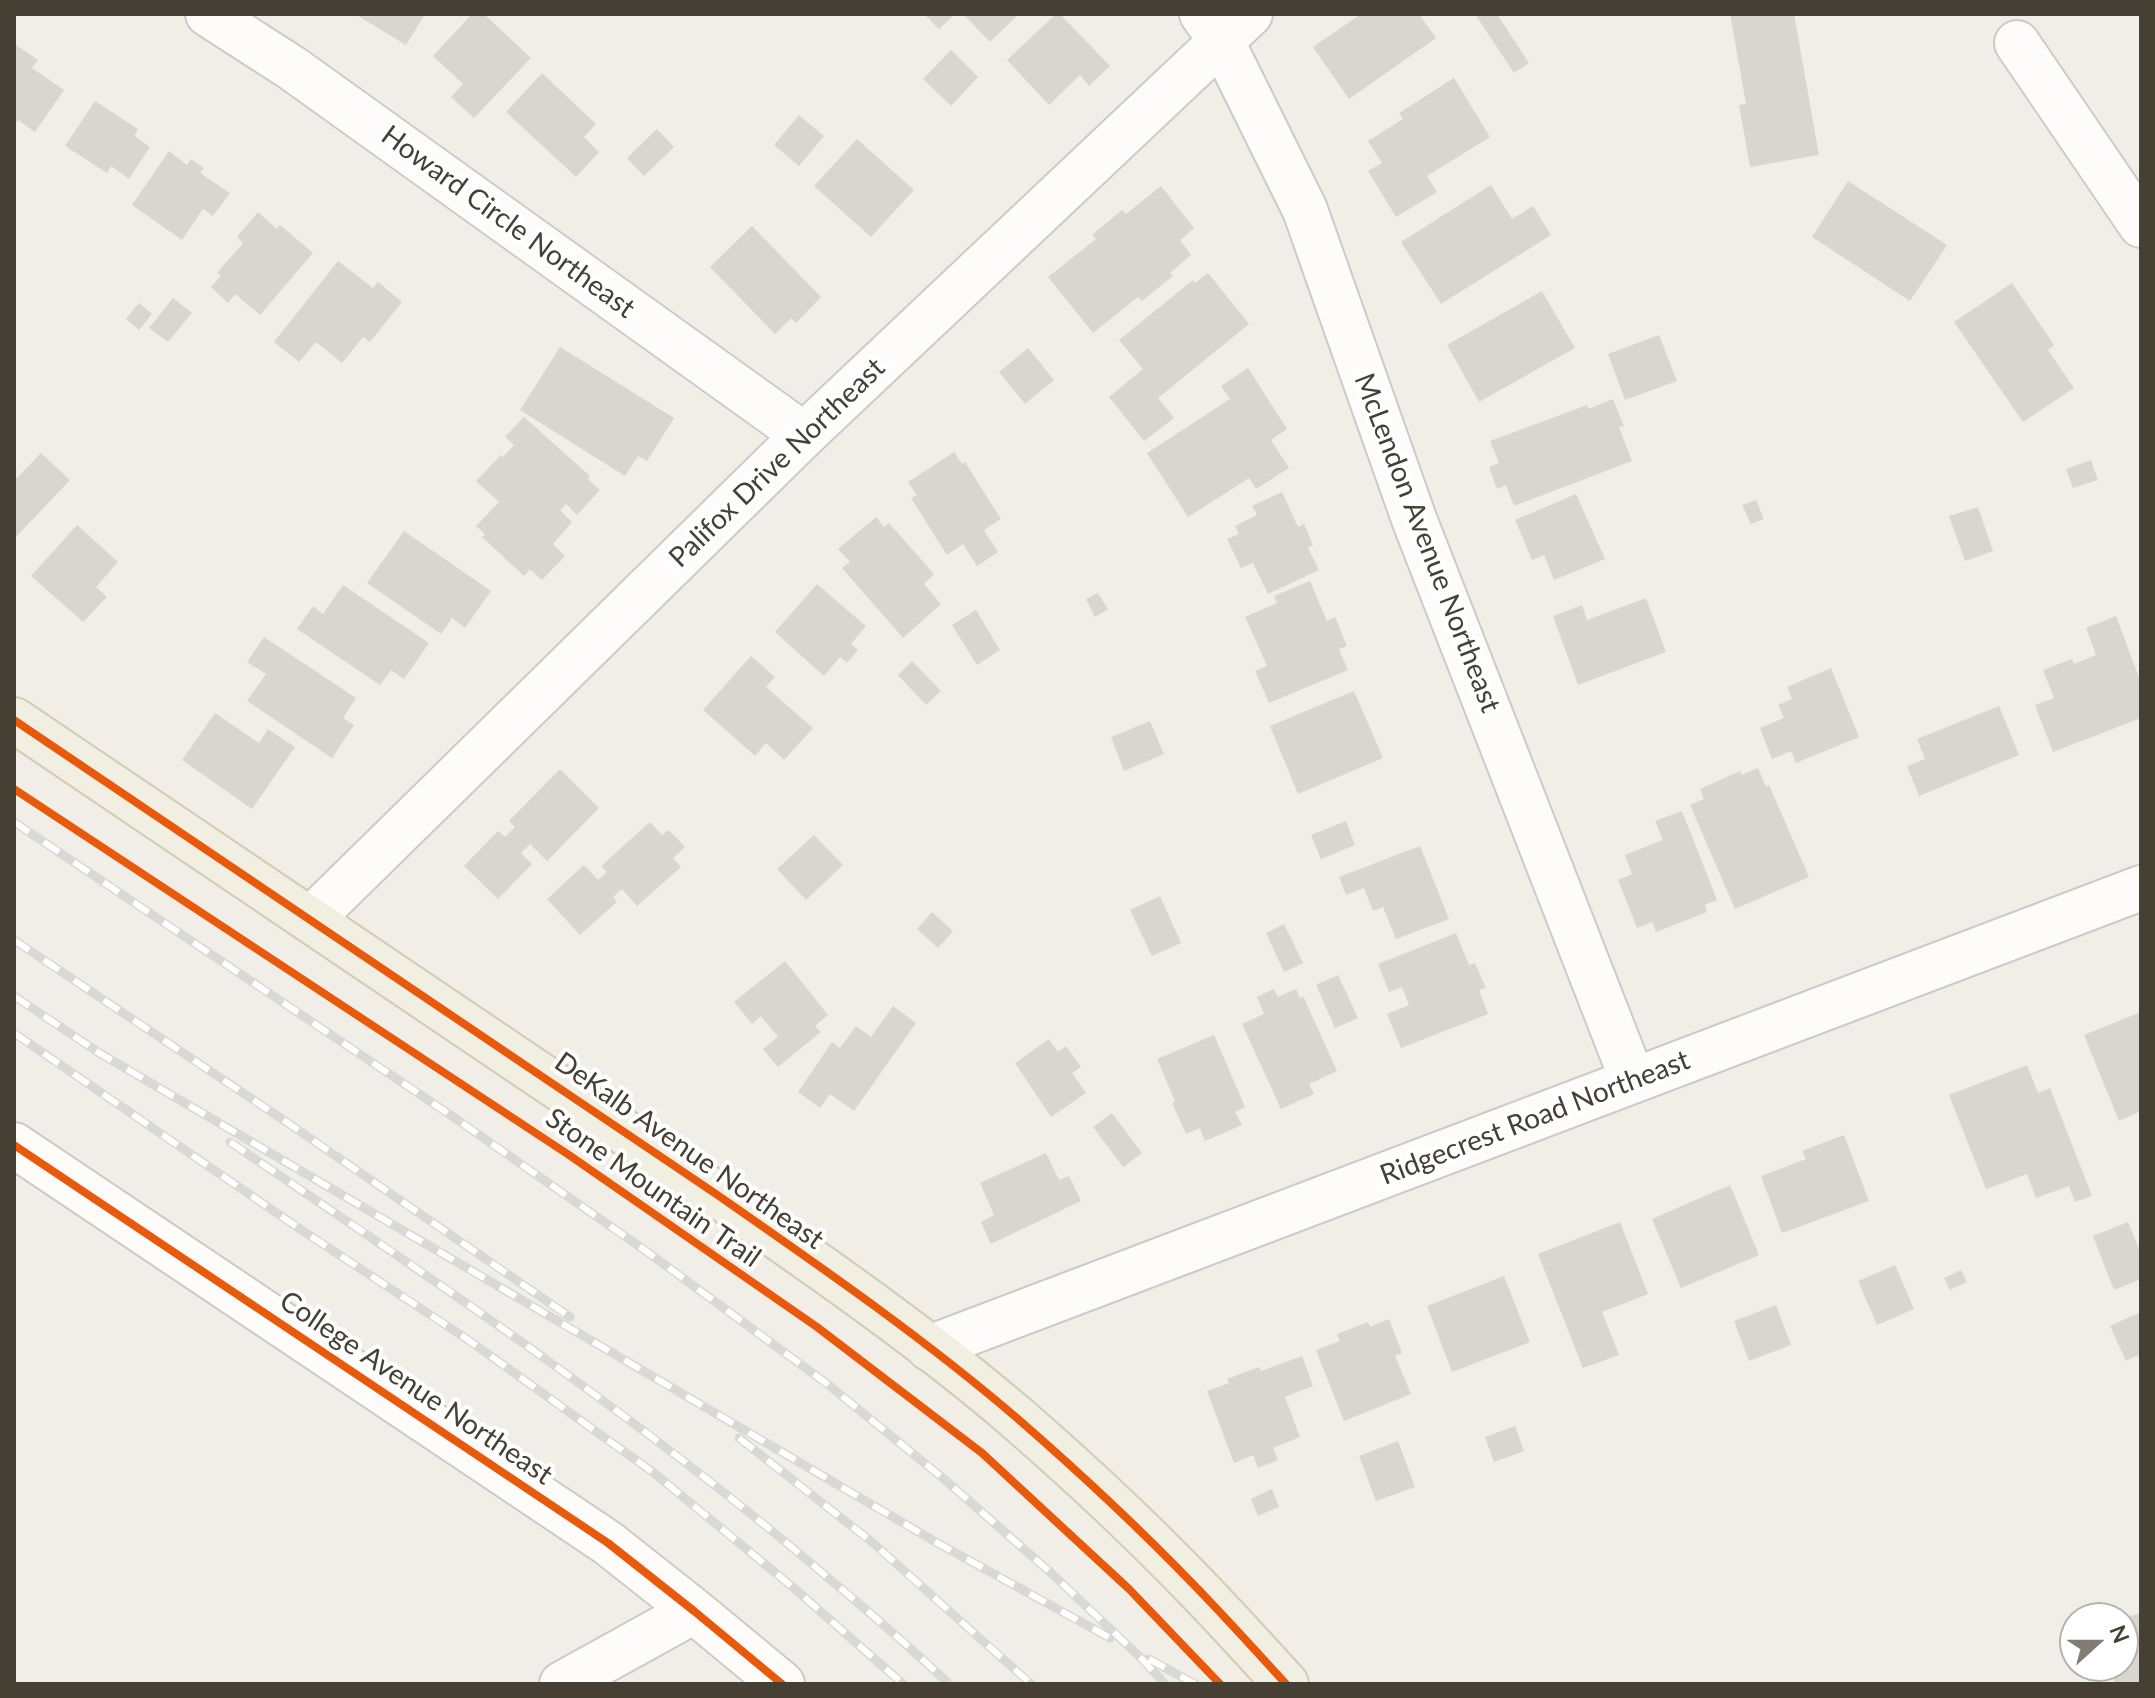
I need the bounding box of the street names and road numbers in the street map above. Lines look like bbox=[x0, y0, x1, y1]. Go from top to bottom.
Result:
street label: Howard Circle Northeast bbox=[375, 119, 641, 325]
street label: Palifox Drive Northeast bbox=[662, 351, 892, 575]
street label: McLendon Avenue Northeast bbox=[1347, 369, 1507, 717]
street label: Ridgecrest Road Northeast bbox=[1376, 1043, 1694, 1193]
street label: DeKalb Avenue Northeast bbox=[548, 1045, 830, 1257]
street label: Stone Mountain Trail bbox=[539, 1101, 767, 1275]
street label: College Avenue Northeast bbox=[273, 1284, 559, 1492]

